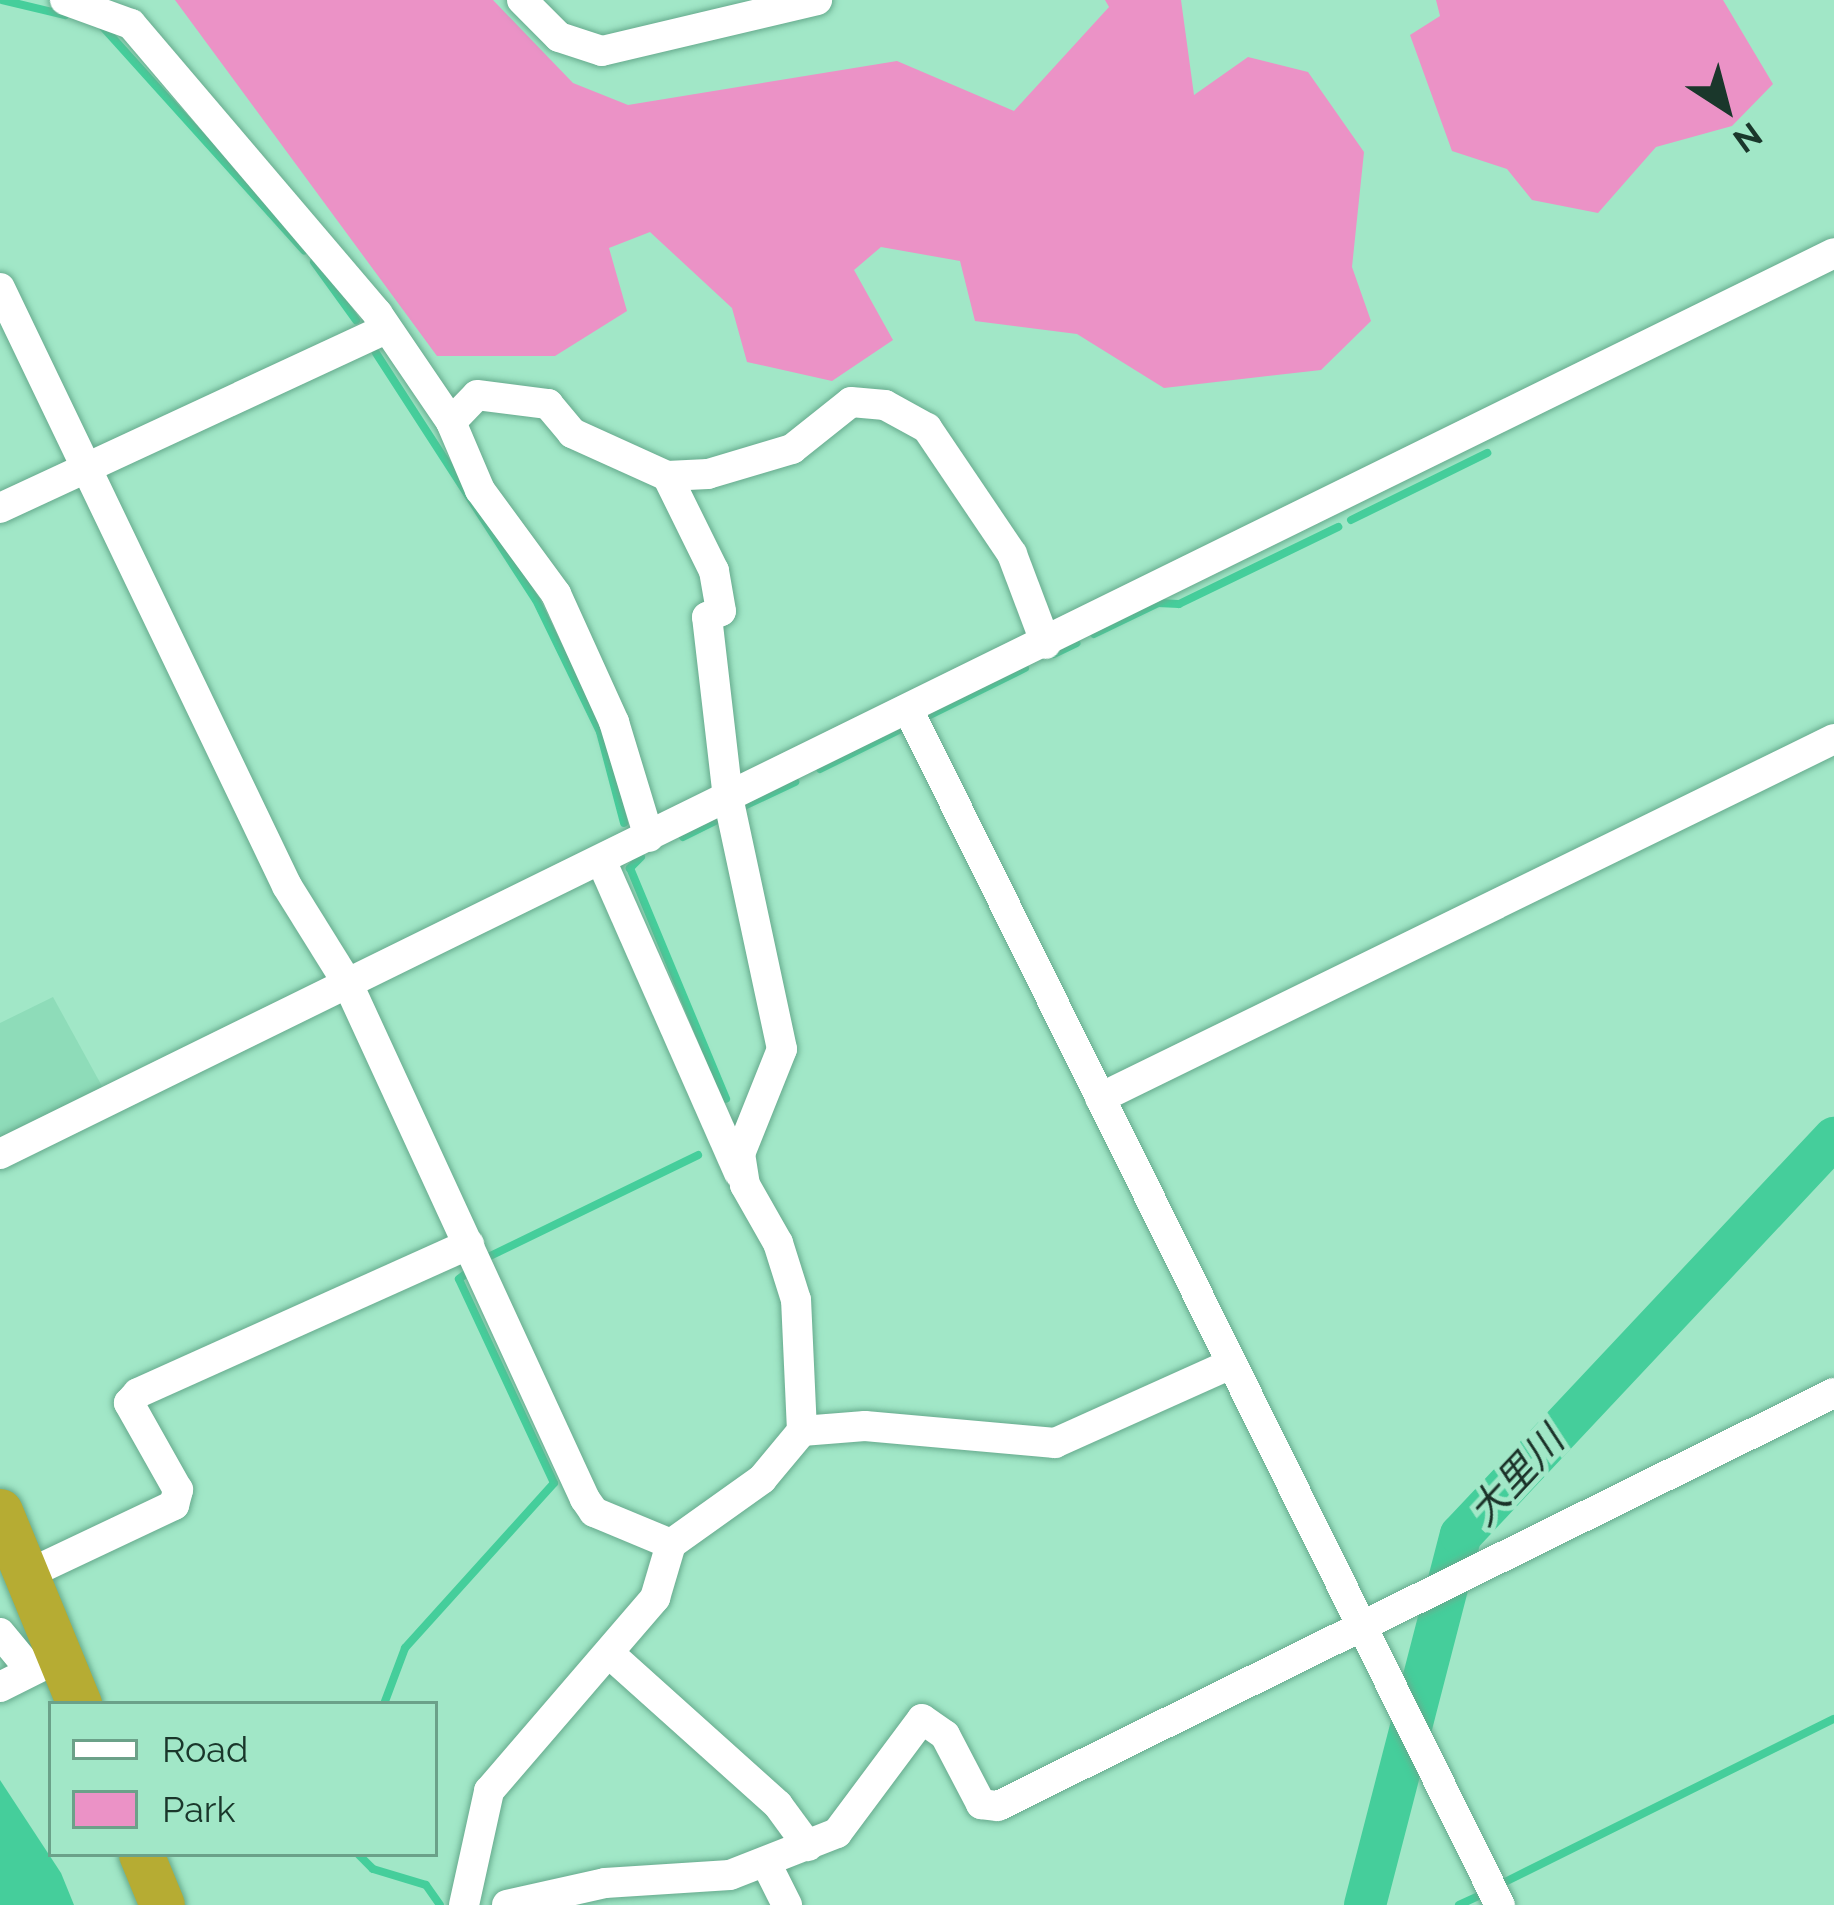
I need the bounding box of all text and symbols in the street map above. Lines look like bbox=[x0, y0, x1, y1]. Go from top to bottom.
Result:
north arrow bbox=[1666, 48, 1786, 168]
text: N bbox=[1726, 114, 1769, 161]
water label: 大里川 bbox=[1459, 1417, 1573, 1535]
legend bbox=[48, 1701, 438, 1857]
text: Road bbox=[162, 1728, 248, 1770]
text: Park bbox=[162, 1788, 236, 1830]

